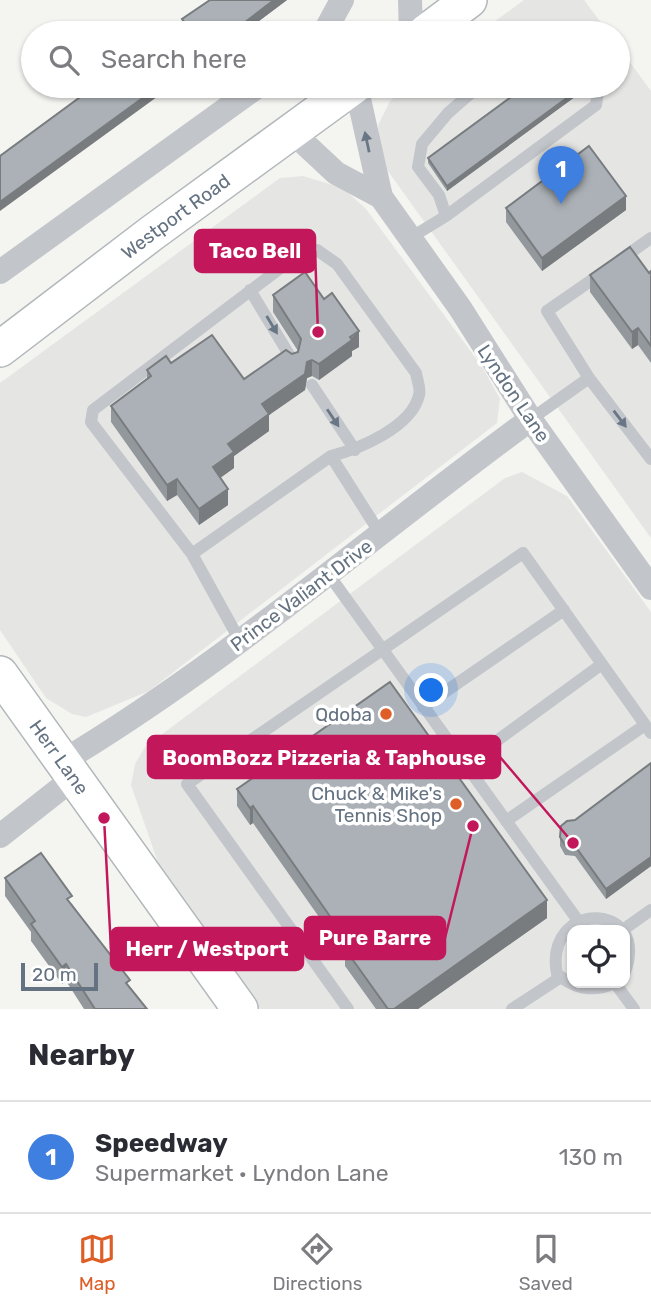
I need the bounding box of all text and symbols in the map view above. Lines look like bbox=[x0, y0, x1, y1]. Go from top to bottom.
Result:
search box bbox=[21, 21, 630, 98]
icon: search bbox=[45, 41, 83, 79]
text: Search here bbox=[101, 44, 247, 75]
one-way arrow bbox=[362, 131, 373, 153]
pin: 1 bbox=[538, 146, 584, 204]
street label: Westport Road bbox=[117, 169, 235, 264]
callout: Taco Bell bbox=[195, 230, 315, 272]
text: Taco Bell bbox=[209, 238, 301, 263]
one-way arrow bbox=[265, 316, 278, 335]
street label: Lyndon Lane bbox=[473, 340, 555, 446]
one-way arrow bbox=[327, 408, 340, 428]
one-way arrow bbox=[613, 409, 628, 427]
street label: Prince Valiant Drive bbox=[226, 535, 377, 656]
your location bbox=[414, 673, 448, 707]
place label: Qdoba bbox=[315, 703, 372, 726]
marker: Qdoba bbox=[378, 706, 394, 722]
street label: Herr Lane bbox=[25, 715, 93, 799]
callout: BoomBozz Pizzeria & Taphouse bbox=[148, 736, 500, 778]
text: BoomBozz Pizzeria & Taphouse bbox=[162, 745, 486, 770]
place label: Chuck & Mike's Tennis Shop bbox=[311, 782, 442, 827]
marker: Chuck & Mike's Tennis Shop bbox=[448, 796, 464, 812]
callout: Pure Barre bbox=[305, 917, 445, 959]
text: Pure Barre bbox=[319, 925, 431, 950]
map controls bbox=[567, 925, 630, 988]
button: locate bbox=[567, 925, 630, 988]
callout: Herr / Westport bbox=[111, 928, 303, 970]
text: Herr / Westport bbox=[125, 936, 289, 961]
scale bar bbox=[21, 960, 98, 992]
text: 20 m bbox=[32, 963, 77, 986]
text: Nearby bbox=[28, 1037, 135, 1073]
text: Speedway bbox=[95, 1128, 228, 1159]
text: 1 bbox=[45, 1143, 57, 1171]
text: 130 m bbox=[559, 1143, 623, 1171]
text: Supermarket · Lyndon Lane bbox=[95, 1159, 389, 1187]
tab: Map bbox=[78, 1230, 116, 1295]
tab: Directions bbox=[272, 1230, 362, 1295]
tab: Saved bbox=[519, 1230, 573, 1295]

